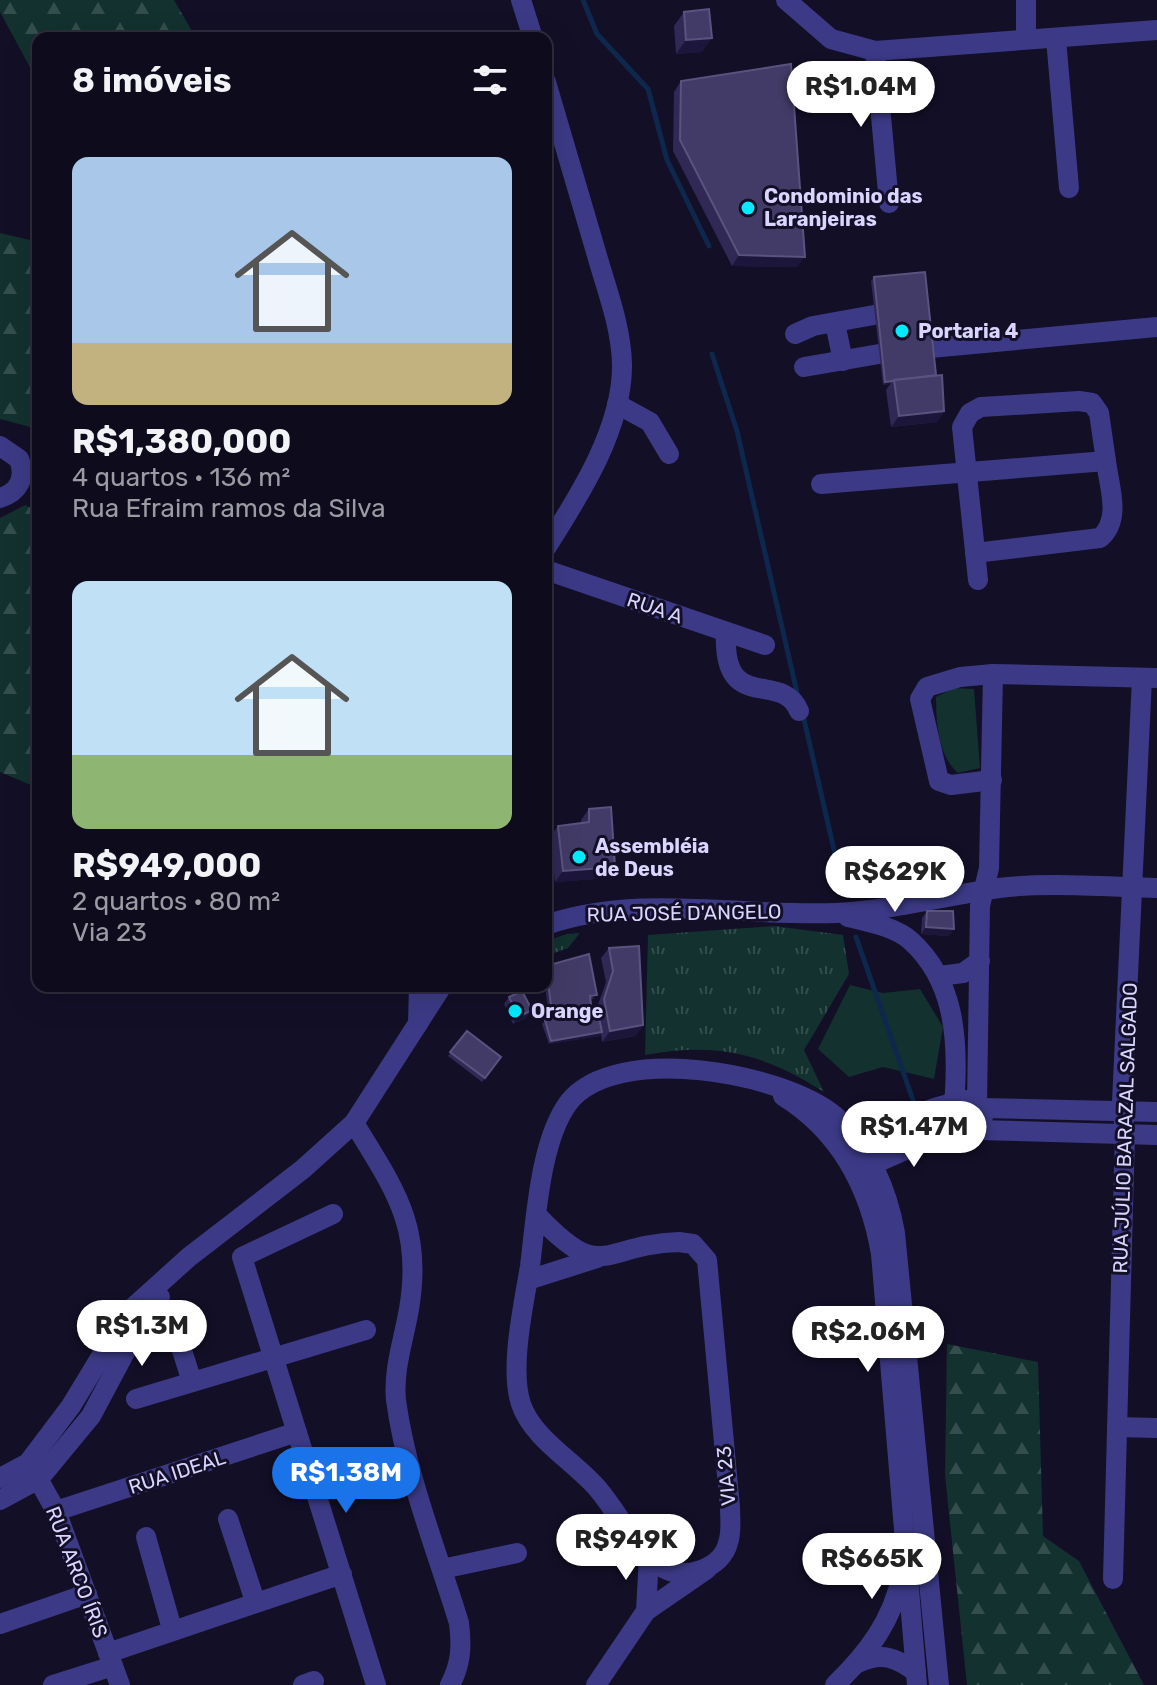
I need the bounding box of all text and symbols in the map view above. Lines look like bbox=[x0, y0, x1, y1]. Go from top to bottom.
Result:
icon: filters bbox=[468, 58, 512, 102]
text: 8 imóveis bbox=[72, 60, 232, 101]
pin: R$1.04M bbox=[787, 61, 935, 129]
text: R$1.04M bbox=[805, 71, 917, 102]
place label: Condominio das Laranjeiras bbox=[764, 184, 923, 231]
marker: Condominio das Laranjeiras bbox=[739, 199, 757, 217]
icon: home bbox=[220, 209, 364, 353]
place label: Portaria 4 bbox=[918, 319, 1019, 343]
marker: Portaria 4 bbox=[893, 322, 911, 340]
text: R$1,380,000 bbox=[72, 421, 291, 462]
text: 4 quartos · 136 m² bbox=[72, 462, 290, 493]
text: Rua Efraim ramos da Silva bbox=[72, 493, 386, 524]
street label: RUA A bbox=[624, 587, 686, 629]
icon: home bbox=[220, 633, 364, 777]
place label: Assembléia de Deus bbox=[595, 834, 709, 881]
text: R$949,000 bbox=[72, 845, 262, 886]
pin: R$629K bbox=[830, 846, 960, 914]
marker: Assembléia de Deus bbox=[570, 848, 588, 866]
text: R$629K bbox=[843, 856, 947, 887]
text: 2 quartos · 80 m² bbox=[72, 886, 280, 917]
street label: RUA JOSÉ D'ANGELO bbox=[586, 899, 782, 927]
text: Via 23 bbox=[72, 917, 147, 948]
street label: RUA JÚLIO BARAZAL SALGADO bbox=[1108, 982, 1142, 1274]
place label: Orange bbox=[531, 999, 603, 1023]
marker: Orange bbox=[506, 1002, 524, 1020]
pin: R$1.47M bbox=[840, 1101, 988, 1169]
text: R$1.47M bbox=[859, 1111, 969, 1142]
pin: R$1.3M bbox=[77, 1300, 207, 1368]
pin: R$2.06M bbox=[794, 1306, 942, 1374]
text: R$1.3M bbox=[95, 1310, 189, 1341]
text: R$2.06M bbox=[810, 1316, 926, 1347]
street label: RUA IDEAL bbox=[125, 1445, 229, 1499]
street label: VIA 23 bbox=[711, 1445, 741, 1507]
pin: R$1.38M bbox=[272, 1447, 420, 1515]
text: R$1.38M bbox=[290, 1457, 402, 1488]
street label: RUA ARCO ÍRIS bbox=[41, 1503, 113, 1641]
pin: R$949K bbox=[561, 1514, 691, 1582]
text: R$949K bbox=[574, 1524, 678, 1555]
pin: R$665K bbox=[807, 1533, 937, 1601]
text: R$665K bbox=[820, 1543, 924, 1574]

